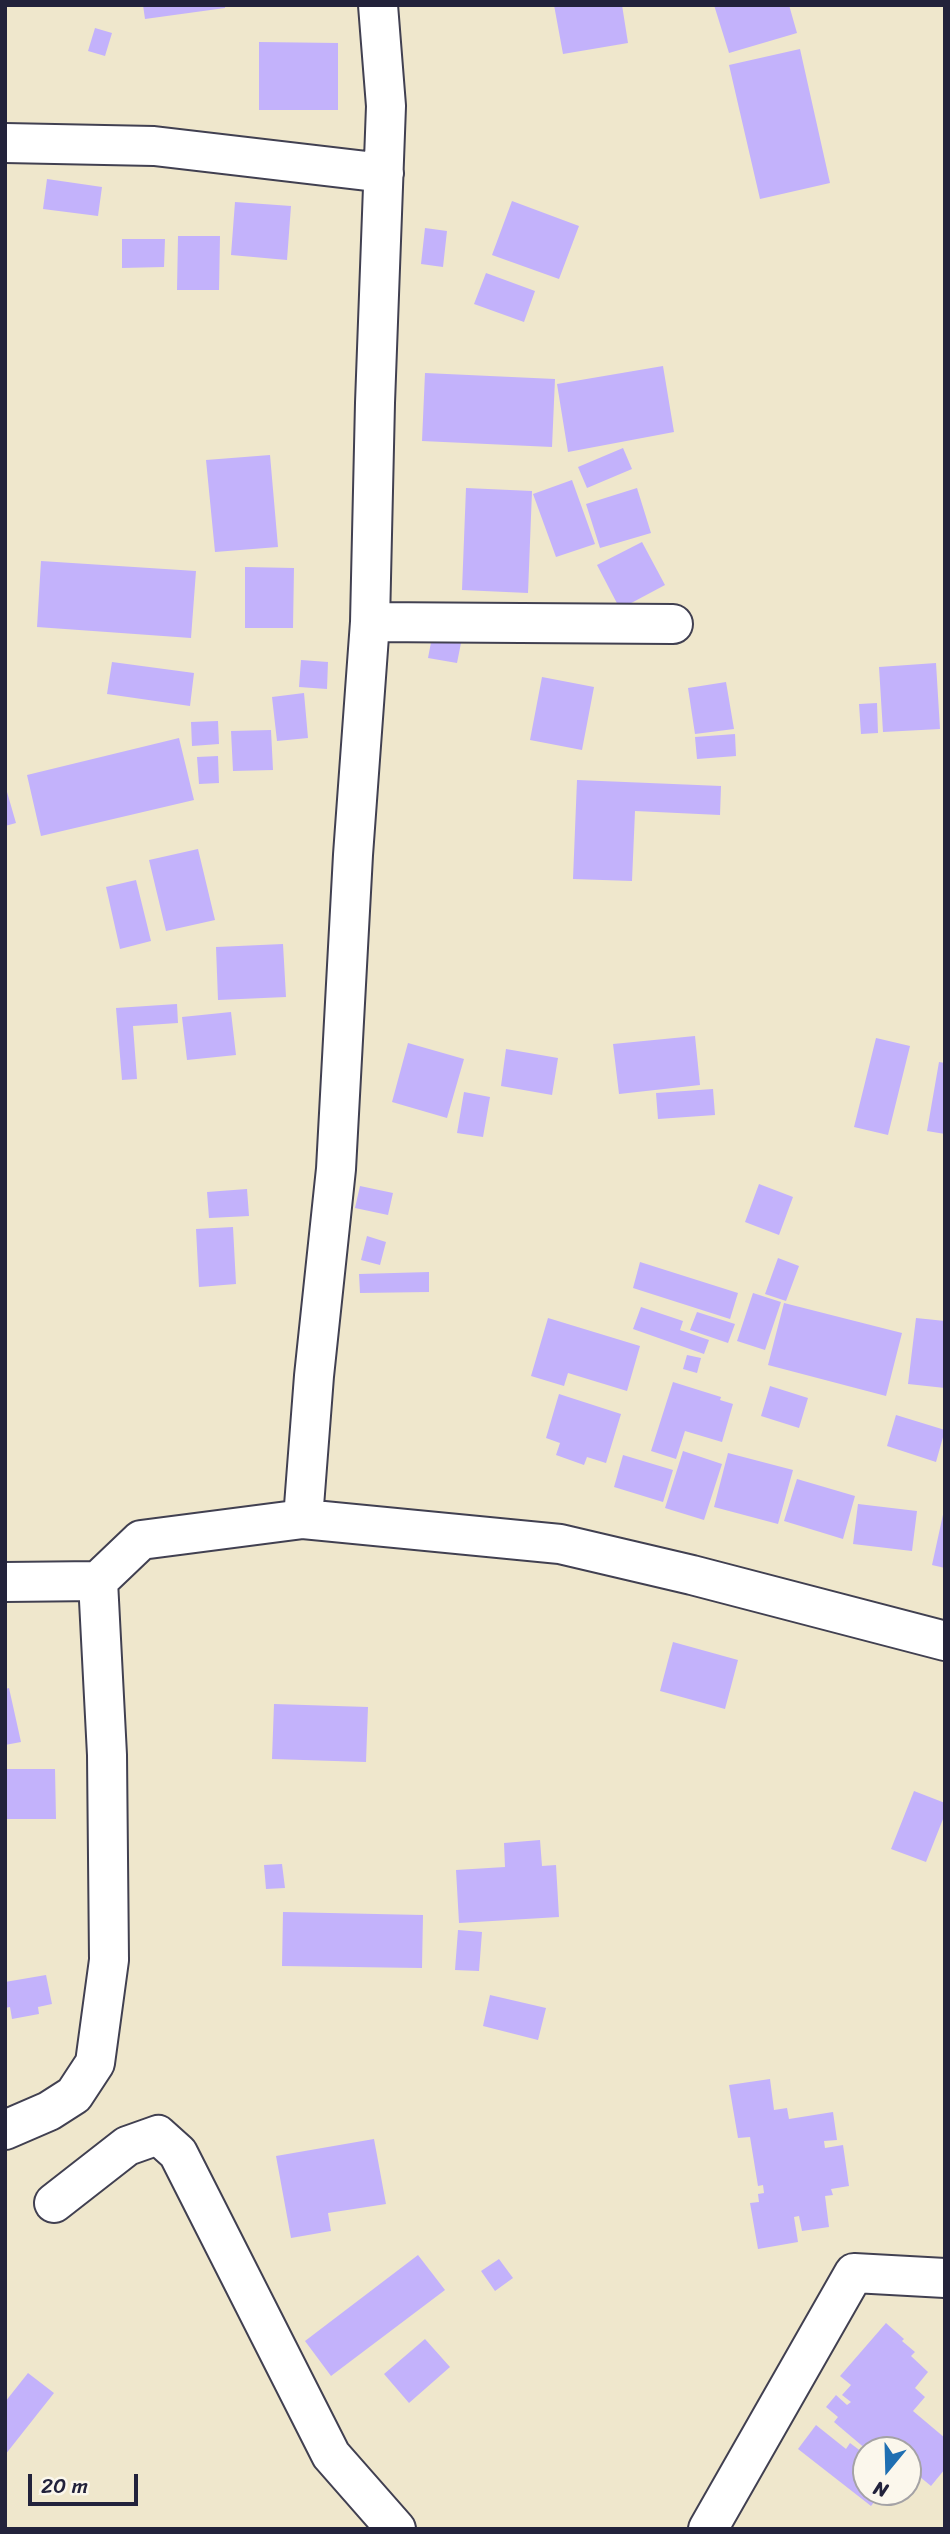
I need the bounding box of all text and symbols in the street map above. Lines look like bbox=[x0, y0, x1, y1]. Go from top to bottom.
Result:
north arrow bbox=[852, 2436, 922, 2506]
scale bar bbox=[32, 2460, 142, 2504]
text: 20 m bbox=[41, 2467, 88, 2505]
text: N bbox=[869, 2472, 892, 2507]

